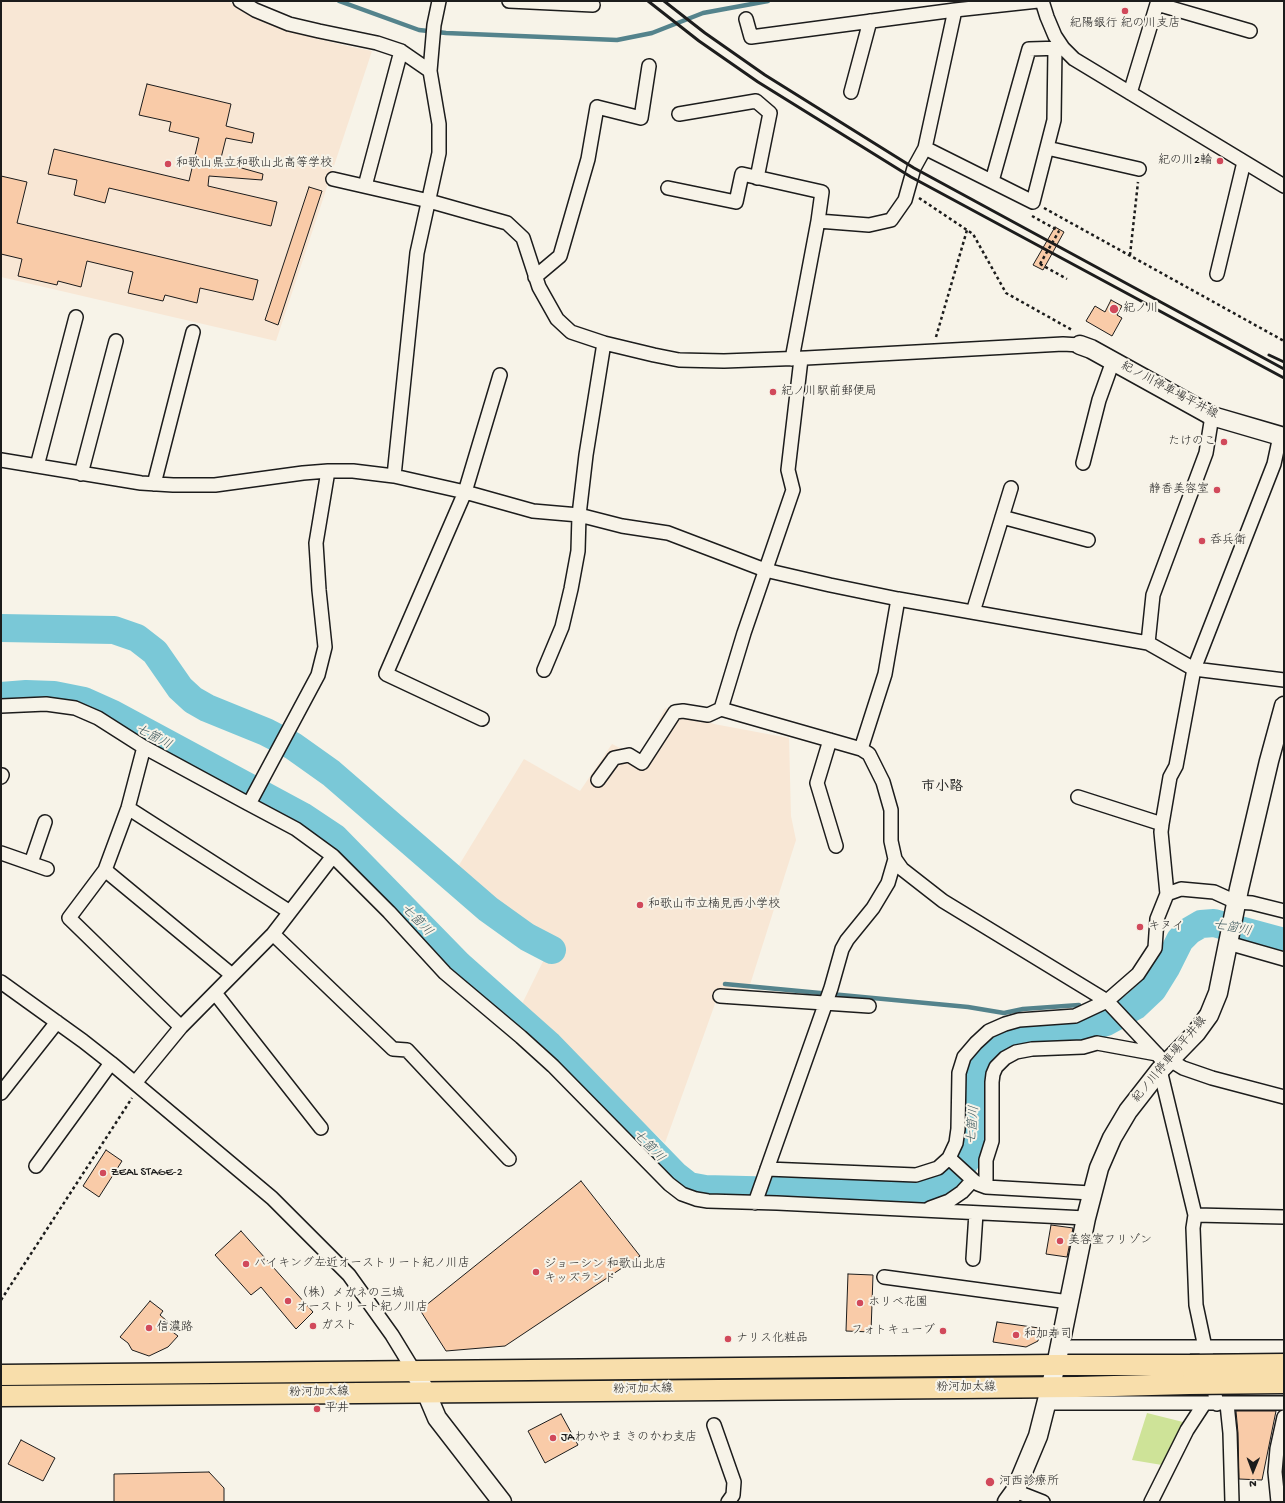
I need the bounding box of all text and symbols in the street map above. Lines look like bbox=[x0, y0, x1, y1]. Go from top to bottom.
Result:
marker: 紀陽銀行 紀の川支店 bbox=[1120, 6, 1130, 16]
place label: 紀陽銀行 紀の川支店 bbox=[1070, 17, 1180, 31]
place label: 紀の川2輪 bbox=[1158, 154, 1212, 168]
marker: 紀の川2輪 bbox=[1215, 156, 1225, 166]
place label: 和歌山県立和歌山北高等学校 bbox=[176, 157, 332, 171]
marker: 和歌山県立和歌山北高等学校 bbox=[163, 159, 173, 169]
place label: 紀ノ川 bbox=[1123, 302, 1159, 316]
marker: 紀ノ川 bbox=[1108, 303, 1120, 315]
street label: 紀ノ川停車場平井線 bbox=[1118, 359, 1220, 423]
place label: 紀ノ川駅前郵便局 bbox=[781, 385, 877, 399]
marker: 紀ノ川駅前郵便局 bbox=[768, 387, 778, 397]
place label: たけのこ bbox=[1168, 435, 1216, 449]
marker: たけのこ bbox=[1219, 437, 1229, 447]
place label: 静香美容室 bbox=[1149, 483, 1209, 497]
marker: 静香美容室 bbox=[1212, 485, 1222, 495]
place label: 呑兵衛 bbox=[1210, 534, 1246, 548]
marker: 呑兵衛 bbox=[1197, 536, 1207, 546]
water label: 七箇川 bbox=[132, 722, 174, 754]
district label: 市小路 bbox=[921, 780, 963, 796]
place label: 和歌山市立楠見西小学校 bbox=[648, 898, 780, 912]
marker: 和歌山市立楠見西小学校 bbox=[635, 900, 645, 910]
water label: 七箇川 bbox=[397, 902, 435, 940]
water label: 七箇川 bbox=[1211, 917, 1253, 941]
place label: キヌイ bbox=[1148, 920, 1184, 934]
marker: キヌイ bbox=[1135, 922, 1145, 932]
street label: 紀ノ川停車場平井線 bbox=[1130, 1014, 1210, 1106]
water label: 七箇川 bbox=[965, 1105, 983, 1145]
water label: 七箇川 bbox=[629, 1128, 667, 1166]
place label: ZEAL STAGE-2 bbox=[111, 1166, 183, 1180]
marker: ZEAL STAGE-2 bbox=[98, 1168, 108, 1178]
place label: 美容室フリゾン bbox=[1068, 1234, 1152, 1248]
marker: 美容室フリゾン bbox=[1055, 1236, 1065, 1246]
place label: バイキング左近オーストリート紀ノ川店 bbox=[254, 1257, 470, 1271]
place label: ジョーシン 和歌山北店 キッズランド bbox=[544, 1258, 667, 1286]
marker: バイキング左近オーストリート紀ノ川店 bbox=[241, 1259, 251, 1269]
marker: ジョーシン 和歌山北店 キッズランド bbox=[531, 1267, 541, 1277]
place label: （株）メガネの三城 オーストリート紀ノ川店 bbox=[296, 1287, 428, 1315]
marker: （株）メガネの三城 オーストリート紀ノ川店 bbox=[283, 1296, 293, 1306]
place label: ホリベ花園 bbox=[868, 1296, 928, 1310]
marker: ホリベ花園 bbox=[855, 1298, 865, 1308]
place label: ガスト bbox=[321, 1319, 357, 1333]
place label: 信濃路 bbox=[157, 1321, 193, 1335]
marker: ガスト bbox=[308, 1321, 318, 1331]
marker: 信濃路 bbox=[144, 1323, 154, 1333]
place label: フォトキューブ bbox=[851, 1324, 935, 1338]
marker: フォトキューブ bbox=[938, 1326, 948, 1336]
place label: 和加寿司 bbox=[1024, 1328, 1072, 1342]
marker: 和加寿司 bbox=[1011, 1330, 1021, 1340]
place label: ナリス化粧品 bbox=[736, 1332, 808, 1346]
marker: ナリス化粧品 bbox=[723, 1334, 733, 1344]
street label: 粉河加太線 bbox=[936, 1381, 996, 1395]
street label: 粉河加太線 bbox=[613, 1382, 673, 1398]
street label: 粉河加太線 bbox=[289, 1385, 349, 1401]
place label: 平井 bbox=[325, 1402, 349, 1416]
marker: 平井 bbox=[312, 1404, 322, 1414]
place label: JAわかやま きのかわ支店 bbox=[561, 1431, 697, 1445]
marker: JAわかやま きのかわ支店 bbox=[548, 1433, 558, 1443]
north arrow bbox=[1233, 1451, 1273, 1491]
place label: 河西診療所 bbox=[999, 1475, 1059, 1489]
marker: 河西診療所 bbox=[984, 1476, 996, 1488]
text: N bbox=[1249, 1477, 1256, 1489]

